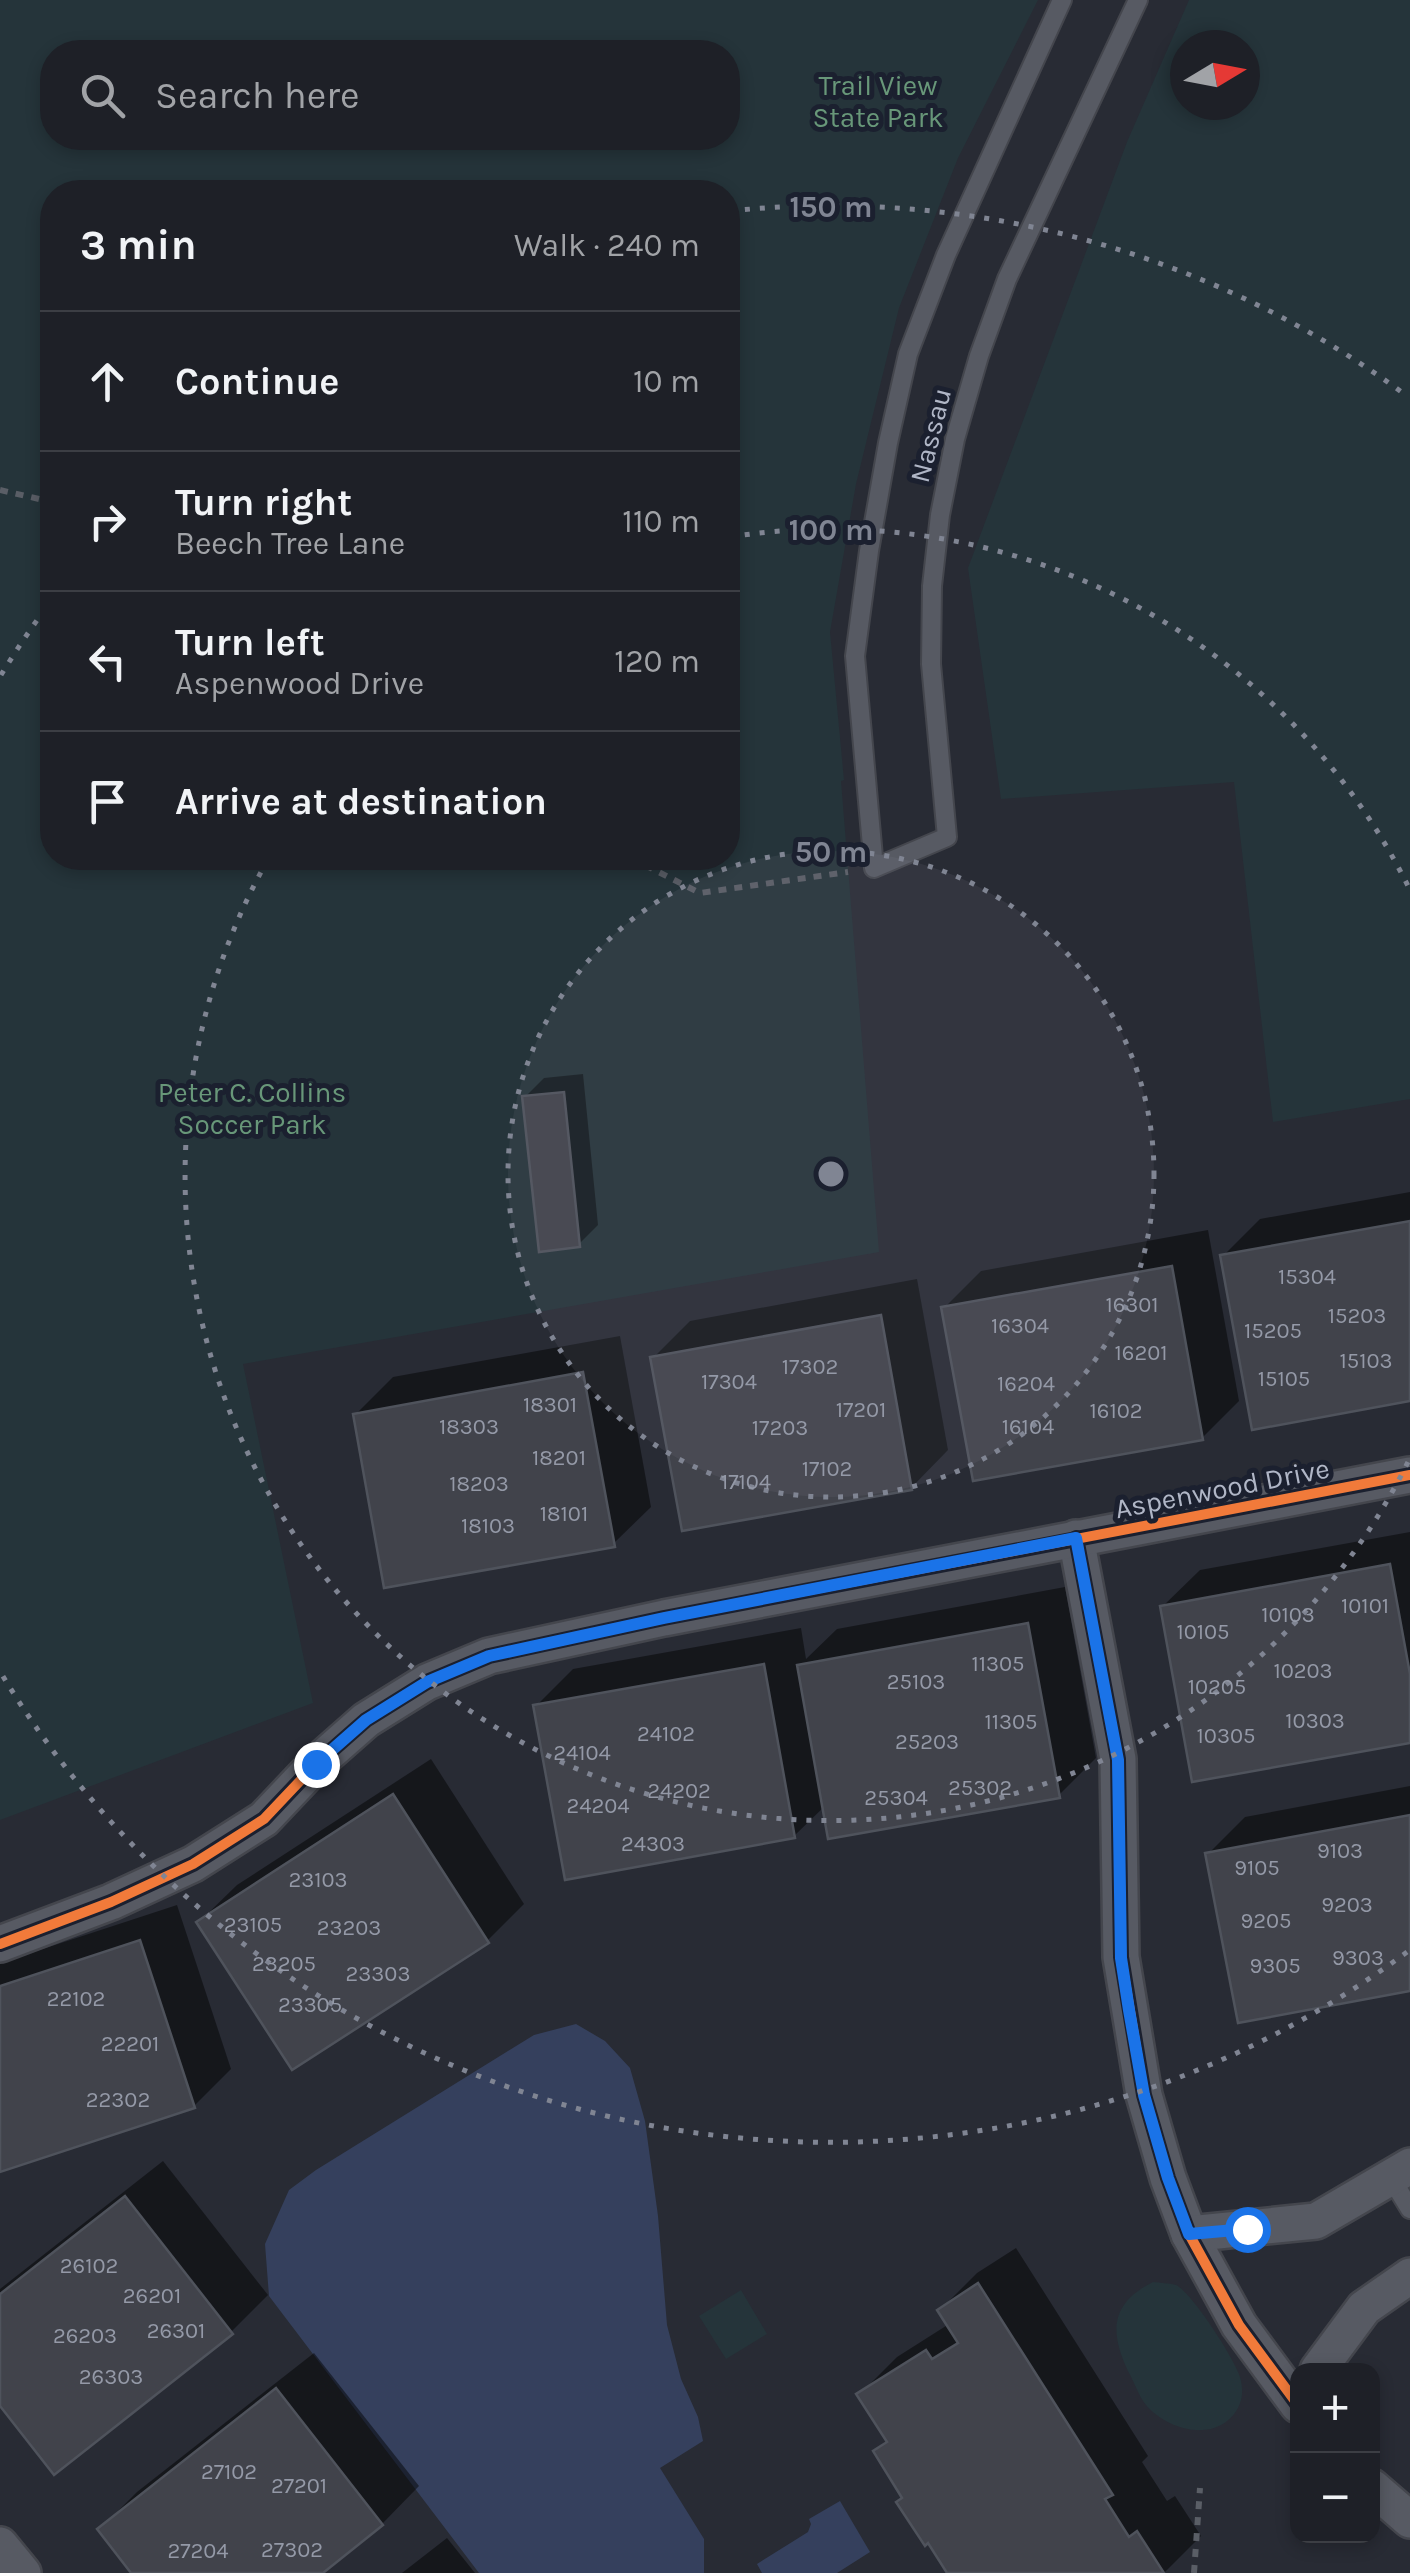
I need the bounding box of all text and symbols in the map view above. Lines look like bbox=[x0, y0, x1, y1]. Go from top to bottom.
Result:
north arrow bbox=[1170, 30, 1260, 120]
search box bbox=[40, 40, 740, 150]
icon: search bbox=[75, 68, 130, 123]
park label: Trail View State Park bbox=[812, 69, 944, 134]
text: Search here bbox=[155, 73, 359, 118]
text: 150 m bbox=[789, 189, 873, 225]
text: 3 min bbox=[80, 220, 197, 270]
text: Walk · 240 m bbox=[514, 227, 700, 264]
icon: ahead bbox=[80, 354, 135, 409]
text: Continue bbox=[175, 359, 339, 404]
text: 10 m bbox=[633, 363, 700, 400]
street label: Nassau bbox=[903, 384, 958, 486]
text: Turn right bbox=[175, 480, 352, 525]
icon: right bbox=[80, 494, 135, 549]
text: 110 m bbox=[622, 503, 700, 540]
text: 100 m bbox=[789, 512, 873, 548]
text: Beech Tree Lane bbox=[175, 525, 405, 562]
text: Turn left bbox=[175, 620, 325, 665]
icon: left bbox=[80, 634, 135, 689]
text: 120 m bbox=[614, 643, 700, 680]
text: Aspenwood Drive bbox=[175, 665, 424, 702]
icon: arrive bbox=[80, 774, 135, 829]
text: Arrive at destination bbox=[175, 779, 547, 824]
text: 50 m bbox=[795, 834, 867, 870]
park label: Peter C. Collins Soccer Park bbox=[158, 1076, 346, 1141]
centre of rings bbox=[813, 1156, 849, 1192]
house number: 15304 bbox=[1278, 1264, 1336, 1290]
house number: 16301 bbox=[1105, 1292, 1159, 1318]
house number: 15203 bbox=[1328, 1303, 1386, 1329]
house number: 16304 bbox=[991, 1313, 1049, 1339]
house number: 15205 bbox=[1244, 1318, 1302, 1344]
house number: 16201 bbox=[1115, 1340, 1167, 1366]
house number: 15103 bbox=[1339, 1348, 1393, 1374]
house number: 17302 bbox=[782, 1354, 838, 1380]
house number: 15105 bbox=[1258, 1366, 1310, 1392]
house number: 17304 bbox=[701, 1369, 757, 1395]
house number: 16204 bbox=[997, 1371, 1055, 1397]
house number: 18301 bbox=[523, 1392, 577, 1418]
house number: 17201 bbox=[836, 1397, 886, 1423]
house number: 16102 bbox=[1090, 1398, 1142, 1424]
house number: 18303 bbox=[439, 1414, 499, 1440]
house number: 16104 bbox=[1002, 1414, 1054, 1440]
house number: 17203 bbox=[752, 1415, 808, 1441]
house number: 18201 bbox=[532, 1445, 586, 1471]
street label: Aspenwood Drive bbox=[1112, 1451, 1332, 1525]
house number: 17102 bbox=[802, 1456, 852, 1482]
house number: 17104 bbox=[721, 1469, 771, 1495]
house number: 18203 bbox=[449, 1471, 509, 1497]
house number: 18101 bbox=[540, 1501, 588, 1527]
house number: 18103 bbox=[461, 1513, 515, 1539]
house number: 10101 bbox=[1341, 1593, 1389, 1619]
house number: 10103 bbox=[1261, 1602, 1315, 1628]
house number: 10105 bbox=[1176, 1619, 1230, 1645]
house number: 11305 bbox=[971, 1651, 1025, 1677]
house number: 10203 bbox=[1273, 1658, 1333, 1684]
house number: 25103 bbox=[887, 1669, 945, 1695]
house number: 10205 bbox=[1188, 1674, 1246, 1700]
house number: 10303 bbox=[1285, 1708, 1345, 1734]
house number: 11305 bbox=[984, 1709, 1038, 1735]
house number: 24102 bbox=[637, 1721, 695, 1747]
house number: 10305 bbox=[1197, 1723, 1255, 1749]
house number: 25203 bbox=[895, 1729, 959, 1755]
house number: 24104 bbox=[553, 1740, 611, 1766]
route end bbox=[294, 1742, 340, 1788]
house number: 25302 bbox=[948, 1775, 1012, 1801]
house number: 24202 bbox=[647, 1778, 711, 1804]
house number: 25304 bbox=[864, 1785, 928, 1811]
house number: 24204 bbox=[566, 1793, 630, 1819]
house number: 24303 bbox=[621, 1831, 685, 1857]
house number: 9103 bbox=[1317, 1838, 1363, 1864]
house number: 9105 bbox=[1234, 1855, 1280, 1881]
house number: 23103 bbox=[288, 1867, 348, 1893]
house number: 9203 bbox=[1321, 1892, 1373, 1918]
house number: 9205 bbox=[1241, 1908, 1292, 1934]
house number: 23105 bbox=[224, 1912, 282, 1938]
house number: 23203 bbox=[317, 1915, 381, 1941]
house number: 9303 bbox=[1332, 1945, 1384, 1971]
house number: 23205 bbox=[252, 1951, 316, 1977]
house number: 9305 bbox=[1249, 1953, 1301, 1979]
house number: 23303 bbox=[346, 1961, 410, 1987]
house number: 22102 bbox=[47, 1986, 105, 2012]
house number: 23305 bbox=[278, 1992, 342, 2018]
house number: 22201 bbox=[101, 2031, 159, 2057]
house number: 22302 bbox=[86, 2087, 150, 2113]
route start bbox=[1225, 2207, 1271, 2253]
house number: 26102 bbox=[60, 2253, 118, 2279]
house number: 26201 bbox=[123, 2283, 181, 2309]
house number: 26301 bbox=[147, 2318, 205, 2344]
house number: 26203 bbox=[53, 2323, 117, 2349]
map controls bbox=[1290, 2363, 1380, 2543]
button: + bbox=[1290, 2363, 1380, 2453]
house number: 26303 bbox=[79, 2364, 143, 2390]
button: − bbox=[1290, 2453, 1380, 2543]
house number: 27102 bbox=[201, 2459, 257, 2485]
house number: 27201 bbox=[271, 2473, 327, 2499]
house number: 27302 bbox=[261, 2537, 323, 2563]
house number: 27204 bbox=[167, 2538, 229, 2564]

